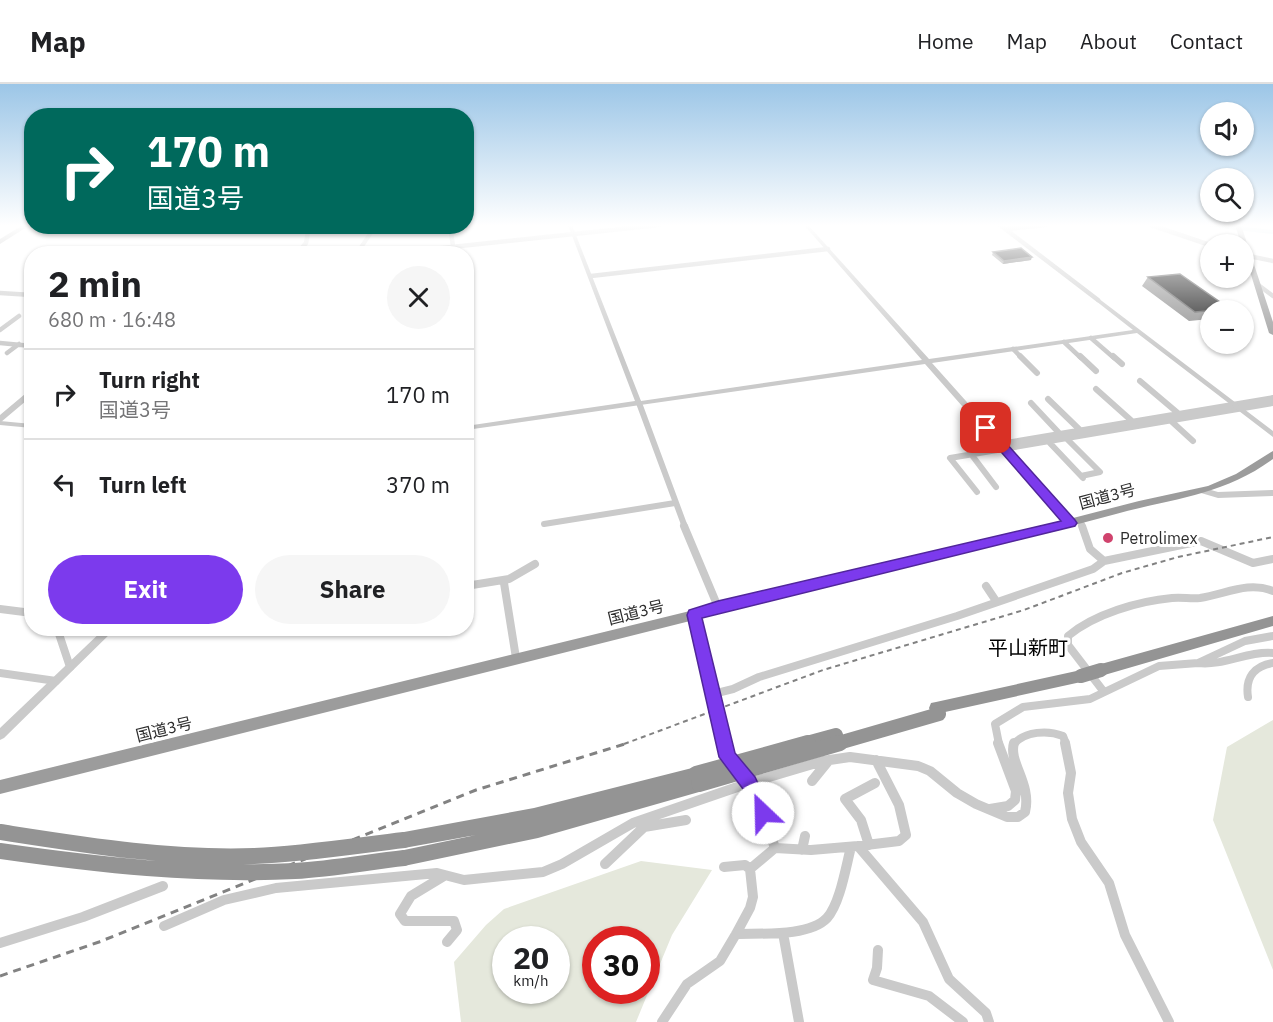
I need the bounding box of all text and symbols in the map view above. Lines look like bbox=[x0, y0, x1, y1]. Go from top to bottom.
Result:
text: Map bbox=[30, 23, 86, 60]
text: Home bbox=[917, 27, 974, 55]
text: Map bbox=[1007, 27, 1047, 55]
text: About bbox=[1080, 27, 1137, 55]
text: Contact bbox=[1170, 27, 1243, 55]
map controls bbox=[1200, 102, 1254, 354]
button: sound bbox=[1200, 102, 1254, 156]
text: 170 m bbox=[147, 124, 270, 179]
icon: right bbox=[48, 132, 126, 210]
button: search bbox=[1200, 168, 1254, 222]
text: 国道3号 bbox=[147, 180, 244, 215]
button: + bbox=[1200, 234, 1254, 288]
text: 2 min bbox=[48, 260, 142, 307]
button: close bbox=[387, 266, 450, 329]
button: − bbox=[1200, 300, 1254, 354]
text: 680 m · 16:48 bbox=[48, 306, 176, 333]
text: Turn right bbox=[99, 365, 200, 394]
icon: right bbox=[48, 378, 81, 411]
text: 170 m bbox=[386, 380, 450, 409]
text: 国道3号 bbox=[99, 396, 171, 423]
pin bbox=[960, 402, 1011, 453]
icon: arrive bbox=[969, 411, 1002, 444]
icon: left bbox=[48, 468, 81, 501]
text: Turn left bbox=[99, 470, 187, 499]
text: 370 m bbox=[386, 470, 450, 499]
street label: 国道3号 bbox=[1077, 479, 1137, 513]
place label: Petrolimex bbox=[1120, 528, 1198, 548]
marker: Petrolimex bbox=[1101, 531, 1115, 545]
button: Exit bbox=[48, 555, 243, 624]
button: Share bbox=[255, 555, 450, 624]
street label: 国道3号 bbox=[606, 595, 666, 629]
district label: 平山新町 bbox=[988, 634, 1068, 661]
street label: 国道3号 bbox=[134, 712, 194, 746]
position arrow bbox=[731, 781, 795, 845]
speed limit sign: 30 bbox=[582, 926, 660, 1004]
text: 20 bbox=[513, 938, 549, 977]
text: km/h bbox=[513, 971, 549, 990]

